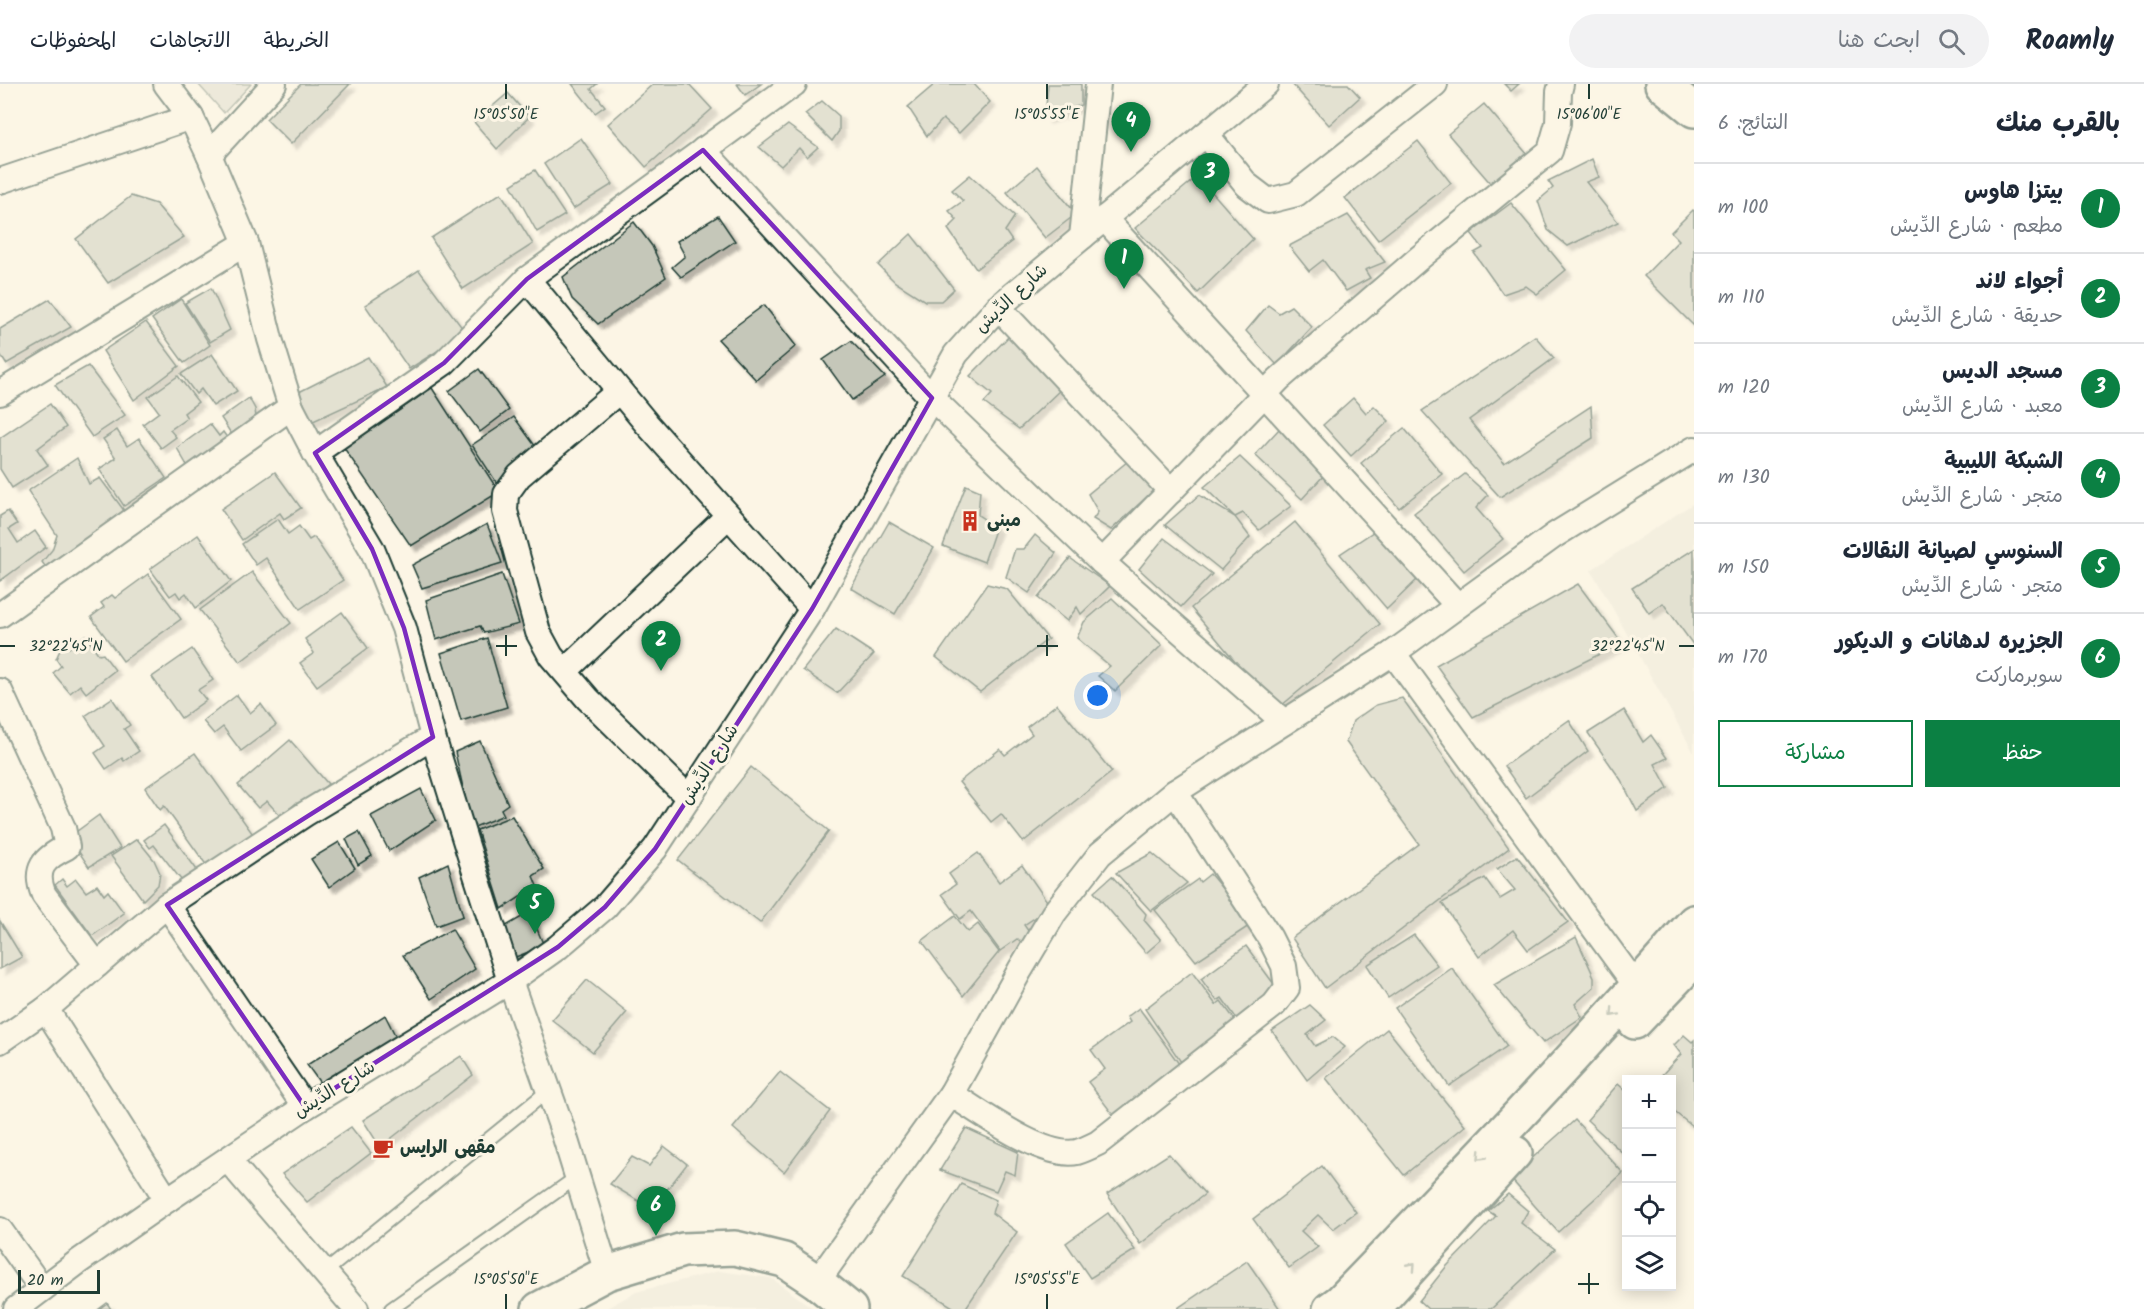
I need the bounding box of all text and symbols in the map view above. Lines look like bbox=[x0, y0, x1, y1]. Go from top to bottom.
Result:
search box bbox=[1569, 14, 1989, 68]
text: Roamly bbox=[2025, 19, 2114, 64]
text: ابحث هنا bbox=[1838, 24, 1920, 59]
text: المحفوظات bbox=[30, 25, 116, 58]
text: الاتجاهات bbox=[149, 25, 231, 58]
text: الخريطة bbox=[264, 25, 329, 58]
icon: search bbox=[1935, 25, 1968, 58]
text: 15°05'50"E bbox=[474, 103, 540, 127]
text: 15°05'55"E bbox=[1014, 103, 1081, 127]
pin: 4 bbox=[1112, 103, 1150, 152]
text: 15°06'00"E bbox=[1557, 103, 1623, 127]
text: بالقرب منك bbox=[1996, 103, 2120, 145]
text: النتائج: 6 bbox=[1718, 108, 1788, 140]
pin: 3 bbox=[1190, 154, 1230, 203]
text: بيتزا هاوس bbox=[1964, 175, 2063, 210]
text: 100 m bbox=[1718, 192, 1768, 224]
text: 1 bbox=[2097, 192, 2104, 224]
text: مطعم · شارع الدِّيسْ bbox=[1890, 211, 2063, 243]
pin: 1 bbox=[1104, 240, 1144, 289]
street label: شارع الدِّيسْ bbox=[969, 257, 1055, 341]
text: أجواء لاند bbox=[1976, 265, 2063, 300]
text: 110 m bbox=[1718, 282, 1765, 314]
text: 2 bbox=[2095, 282, 2106, 314]
text: حديقة · شارع الدِّيسْ bbox=[1892, 301, 2063, 333]
text: مسجد الديس bbox=[1942, 355, 2063, 390]
text: 120 m bbox=[1718, 372, 1770, 404]
text: 3 bbox=[2095, 372, 2106, 404]
text: معبد · شارع الدِّيسْ bbox=[1902, 391, 2063, 423]
text: الشبكة الليبية bbox=[1944, 445, 2063, 480]
text: 130 m bbox=[1718, 462, 1770, 494]
text: 4 bbox=[2095, 462, 2106, 494]
text: متجر · شارع الدِّيسْ bbox=[1901, 481, 2063, 513]
place label: مبنى bbox=[987, 507, 1021, 536]
building icon: مبنى bbox=[958, 509, 982, 533]
text: السنوسي لصيانة النقالات bbox=[1843, 535, 2063, 570]
text: 150 m bbox=[1718, 552, 1769, 584]
text: 5 bbox=[2095, 552, 2106, 584]
text: متجر · شارع الدِّيسْ bbox=[1901, 571, 2063, 603]
pin: 2 bbox=[642, 622, 680, 671]
text: الجزيره لدهانات و الديكور bbox=[1835, 625, 2063, 660]
text: 32°22'45"N bbox=[29, 635, 103, 659]
text: 32°22'45"N bbox=[1591, 635, 1665, 659]
text: 170 m bbox=[1718, 642, 1767, 674]
text: 6 bbox=[2095, 642, 2106, 674]
text: سوبرماركت bbox=[1975, 661, 2063, 693]
your location bbox=[1083, 681, 1112, 710]
street label: شارع الدِّيسْ bbox=[673, 719, 747, 811]
button: مشاركة bbox=[1718, 720, 1913, 787]
button: حفظ bbox=[1925, 720, 2120, 787]
pin: 5 bbox=[516, 884, 554, 934]
one-way arrow bbox=[1610, 1006, 1621, 1017]
street label: شارع الدِّيسْ bbox=[289, 1053, 381, 1127]
map controls bbox=[1622, 1075, 1676, 1291]
button: + bbox=[1622, 1075, 1676, 1129]
button: − bbox=[1622, 1129, 1676, 1183]
place label: مقهى الرايس bbox=[400, 1134, 496, 1163]
cafe icon: مقهى الرايس bbox=[371, 1136, 395, 1160]
one-way arrow bbox=[1477, 1150, 1488, 1160]
button: locate bbox=[1622, 1183, 1676, 1237]
pin: 6 bbox=[636, 1186, 676, 1236]
button: layers bbox=[1622, 1237, 1676, 1291]
one-way arrow bbox=[1405, 1262, 1416, 1272]
scale bar bbox=[18, 1267, 100, 1294]
text: 20 m bbox=[27, 1268, 63, 1293]
text: 15°05'50"E bbox=[474, 1268, 540, 1292]
text: 15°05'55"E bbox=[1014, 1268, 1081, 1292]

